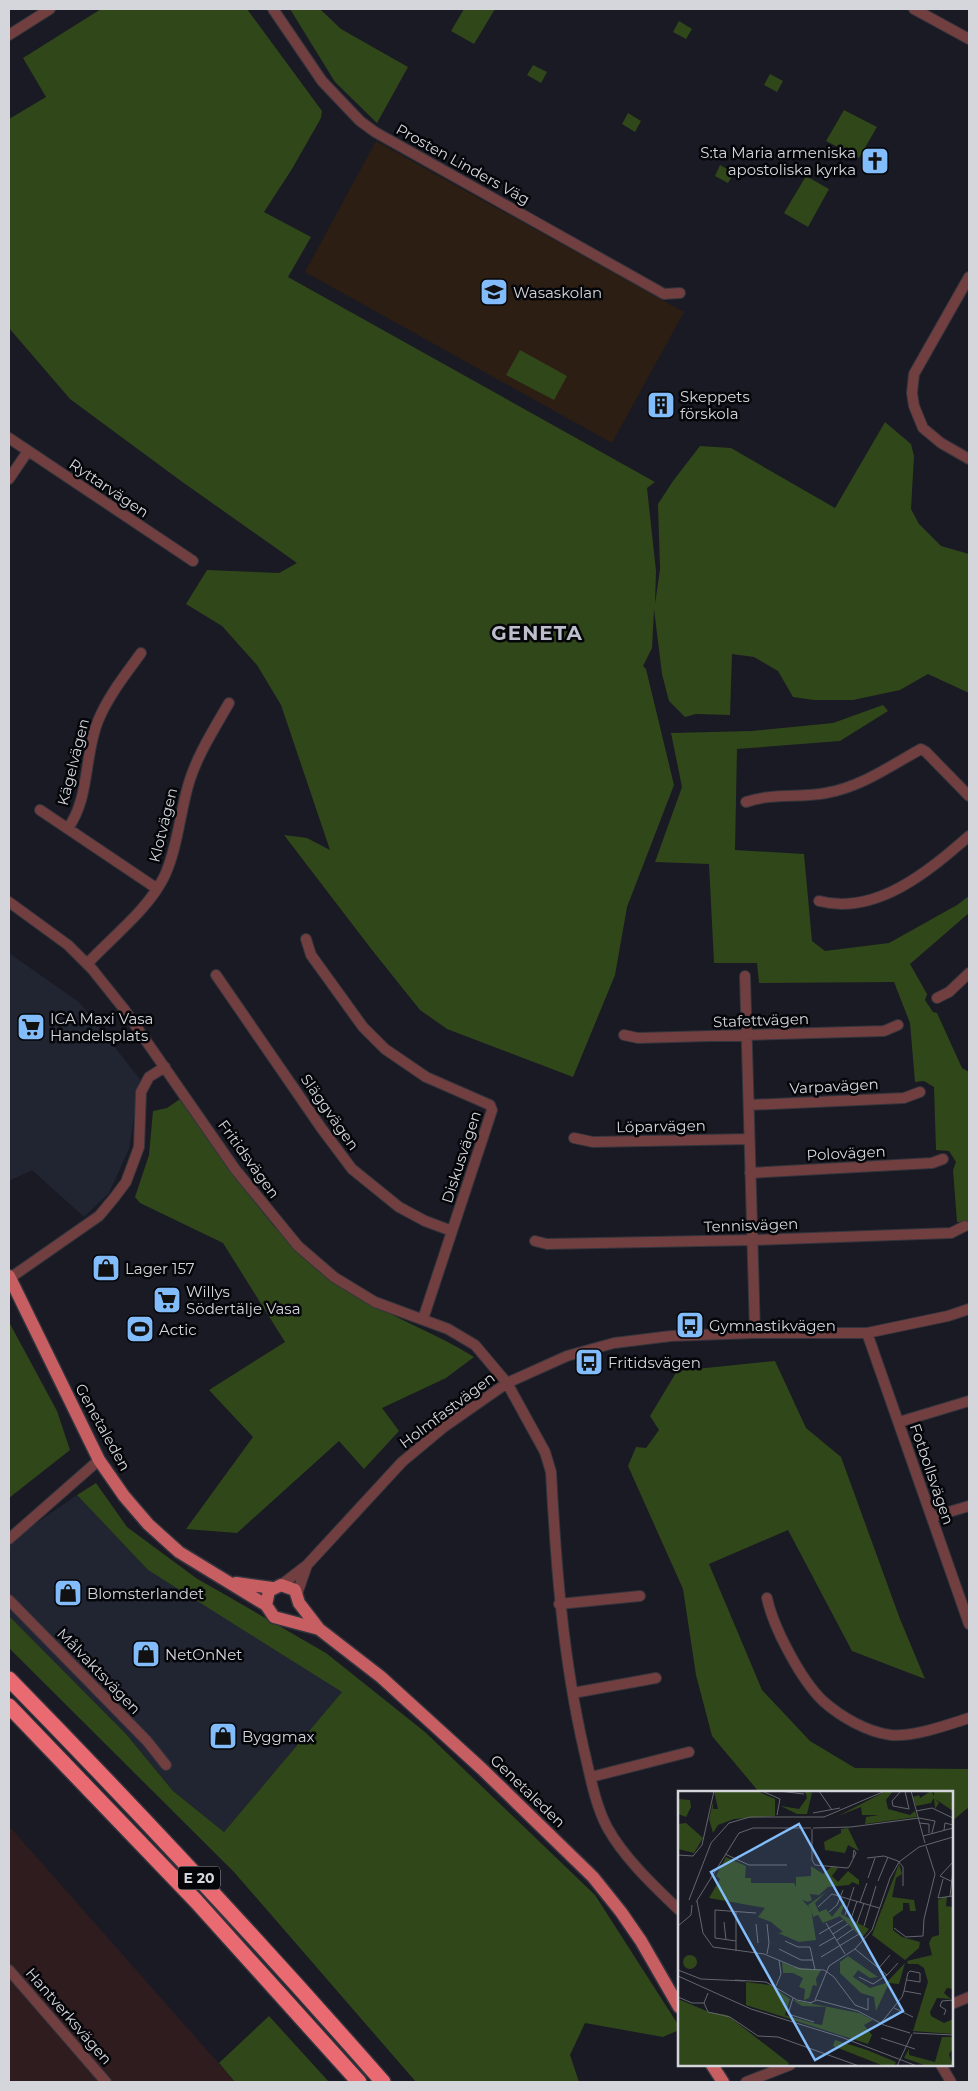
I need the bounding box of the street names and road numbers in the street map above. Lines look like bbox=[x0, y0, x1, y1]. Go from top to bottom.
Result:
street label: Prosten Linders Väg bbox=[393, 119, 533, 209]
street label: Ryttarvägen bbox=[66, 454, 152, 522]
street label: Kägelvägen bbox=[53, 717, 93, 807]
street label: Klotvägen bbox=[145, 786, 181, 864]
street label: Stafettvägen bbox=[713, 1009, 809, 1031]
street label: Släggvägen bbox=[297, 1070, 363, 1154]
street label: Varpavägen bbox=[789, 1074, 879, 1098]
street label: Diskusvägen bbox=[437, 1108, 485, 1206]
street label: Fritidsvägen bbox=[214, 1116, 284, 1202]
street label: Löparvägen bbox=[616, 1116, 706, 1136]
street label: Polovägen bbox=[806, 1141, 886, 1165]
street label: Tennisvägen bbox=[703, 1214, 799, 1236]
street label: Holmfastvägen bbox=[395, 1368, 499, 1452]
street label: Genetaleden bbox=[71, 1380, 135, 1474]
street label: Fotbollsvägen bbox=[906, 1421, 958, 1527]
street label: Målvaktsvägen bbox=[53, 1624, 145, 1718]
street label: Genetaleden bbox=[487, 1750, 569, 1832]
road number: E 20 bbox=[178, 1866, 220, 1890]
street label: Hantverksvägen bbox=[22, 1964, 116, 2068]

